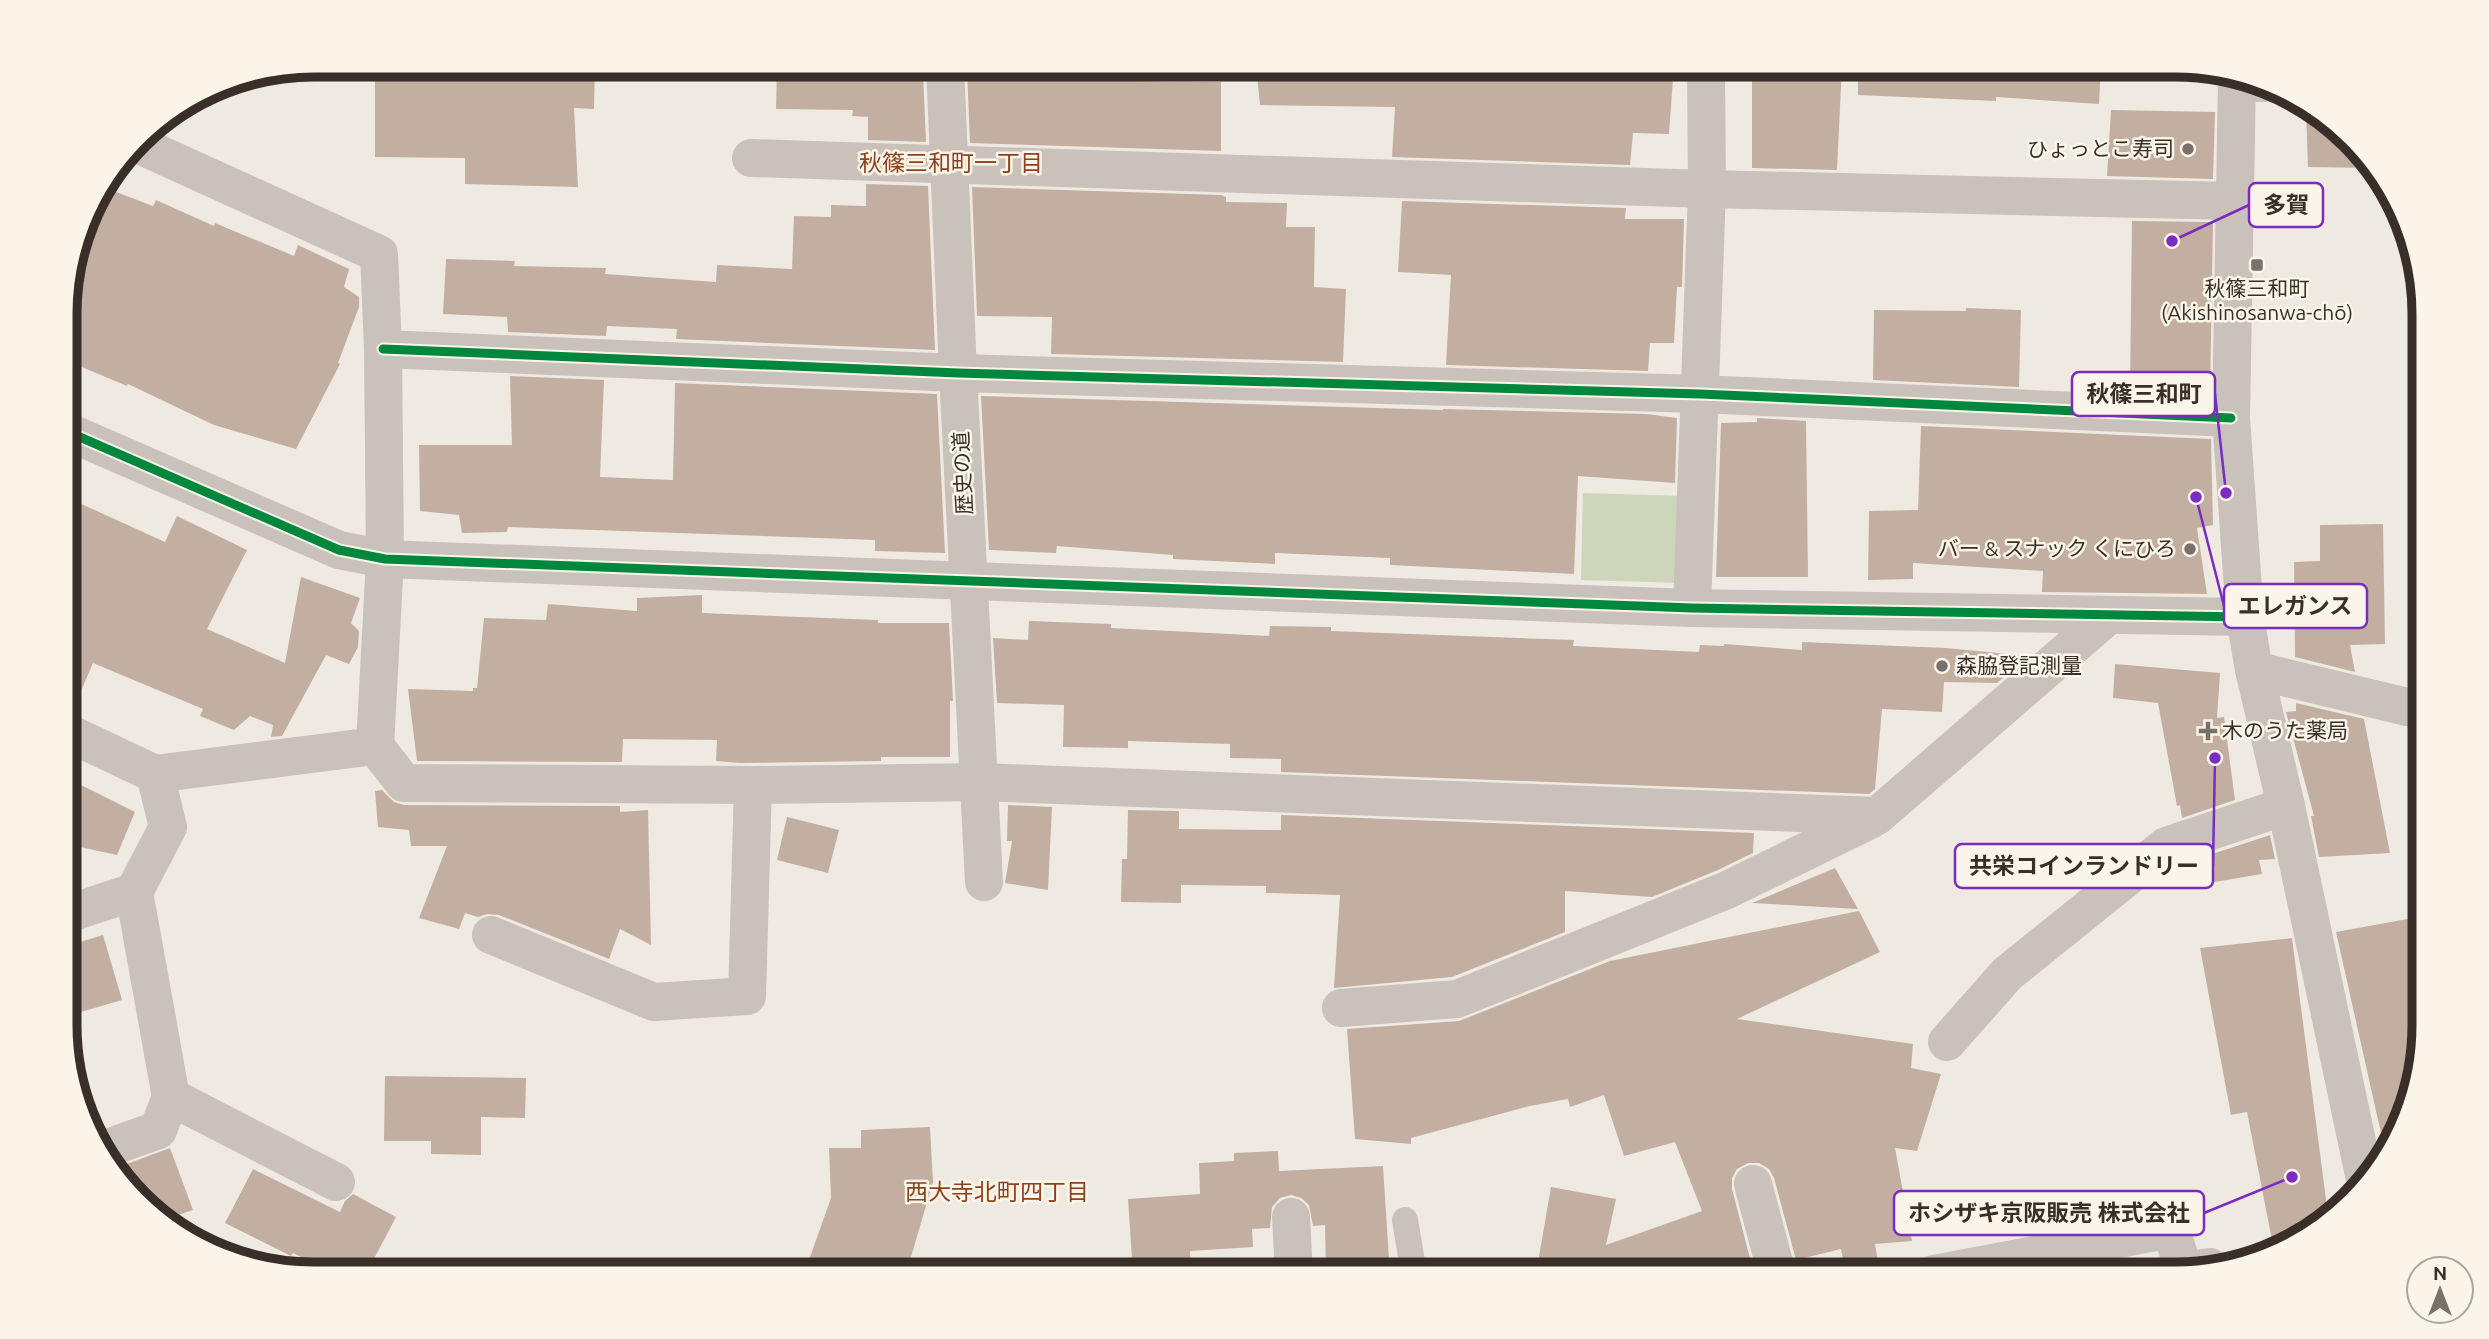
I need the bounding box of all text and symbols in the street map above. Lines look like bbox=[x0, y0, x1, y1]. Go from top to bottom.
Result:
place label: ひょっとこ寿司 bbox=[2027, 136, 2174, 160]
marker: ひょっとこ寿司 bbox=[2180, 141, 2196, 157]
district label: 秋篠三和町一丁目 bbox=[859, 150, 1043, 175]
callout: 多賀 bbox=[2249, 183, 2323, 227]
text: 多賀 bbox=[2263, 192, 2309, 217]
marker: 秋篠三和町 (Akishinosanwa-chō) bbox=[2249, 257, 2265, 273]
place label: 秋篠三和町 (Akishinosanwa-chō) bbox=[2161, 276, 2353, 324]
callout: 秋篠三和町 bbox=[2072, 372, 2215, 416]
text: 秋篠三和町 bbox=[2087, 381, 2202, 406]
street label: 歴史の道 bbox=[948, 430, 976, 516]
place label: バー & スナック くにひろ bbox=[1938, 536, 2176, 560]
marker: バー & スナック くにひろ bbox=[2182, 541, 2198, 557]
callout: エレガンス bbox=[2224, 584, 2367, 628]
text: エレガンス bbox=[2238, 593, 2352, 618]
place label: 森脇登記測量 bbox=[1956, 653, 2082, 677]
marker: 森脇登記測量 bbox=[1934, 658, 1950, 674]
place label: 木のうた薬局 bbox=[2222, 718, 2348, 742]
marker: 木のうた薬局 bbox=[2200, 723, 2216, 739]
callout: 共栄コインランドリー bbox=[1955, 844, 2213, 888]
text: 共栄コインランドリー bbox=[1969, 853, 2199, 878]
district label: 西大寺北町四丁目 bbox=[905, 1179, 1089, 1204]
callout: ホシザキ京阪販売 株式会社 bbox=[1894, 1191, 2204, 1235]
text: ホシザキ京阪販売 株式会社 bbox=[1908, 1200, 2190, 1225]
north arrow bbox=[2405, 1255, 2475, 1325]
text: N bbox=[2433, 1262, 2447, 1284]

